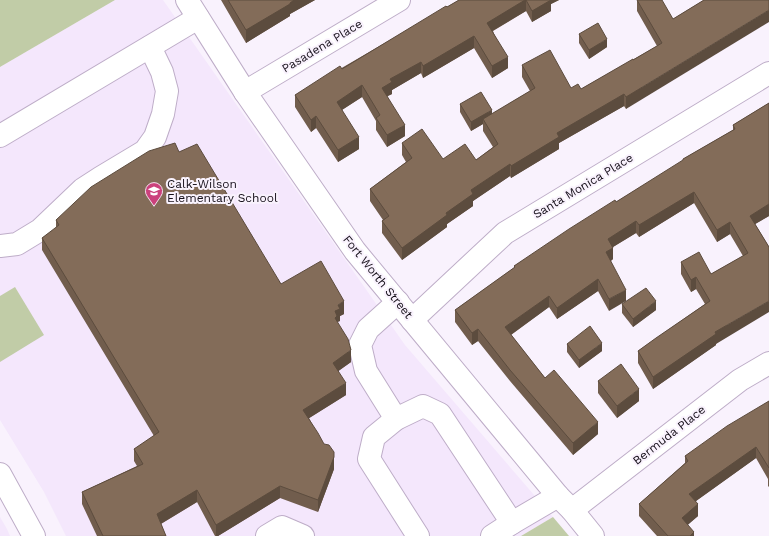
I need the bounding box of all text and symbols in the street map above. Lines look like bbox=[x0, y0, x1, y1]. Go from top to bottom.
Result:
street label: Pasadena Place bbox=[279, 16, 365, 75]
street label: Santa Monica Place bbox=[531, 151, 636, 221]
place label: Calk-Wilson Elementary School bbox=[167, 177, 278, 205]
school or university icon: Calk-Wilson Elementary School bbox=[144, 181, 164, 206]
street label: Fort Worth Street bbox=[340, 233, 416, 321]
street label: Bermuda Place bbox=[630, 402, 708, 468]

